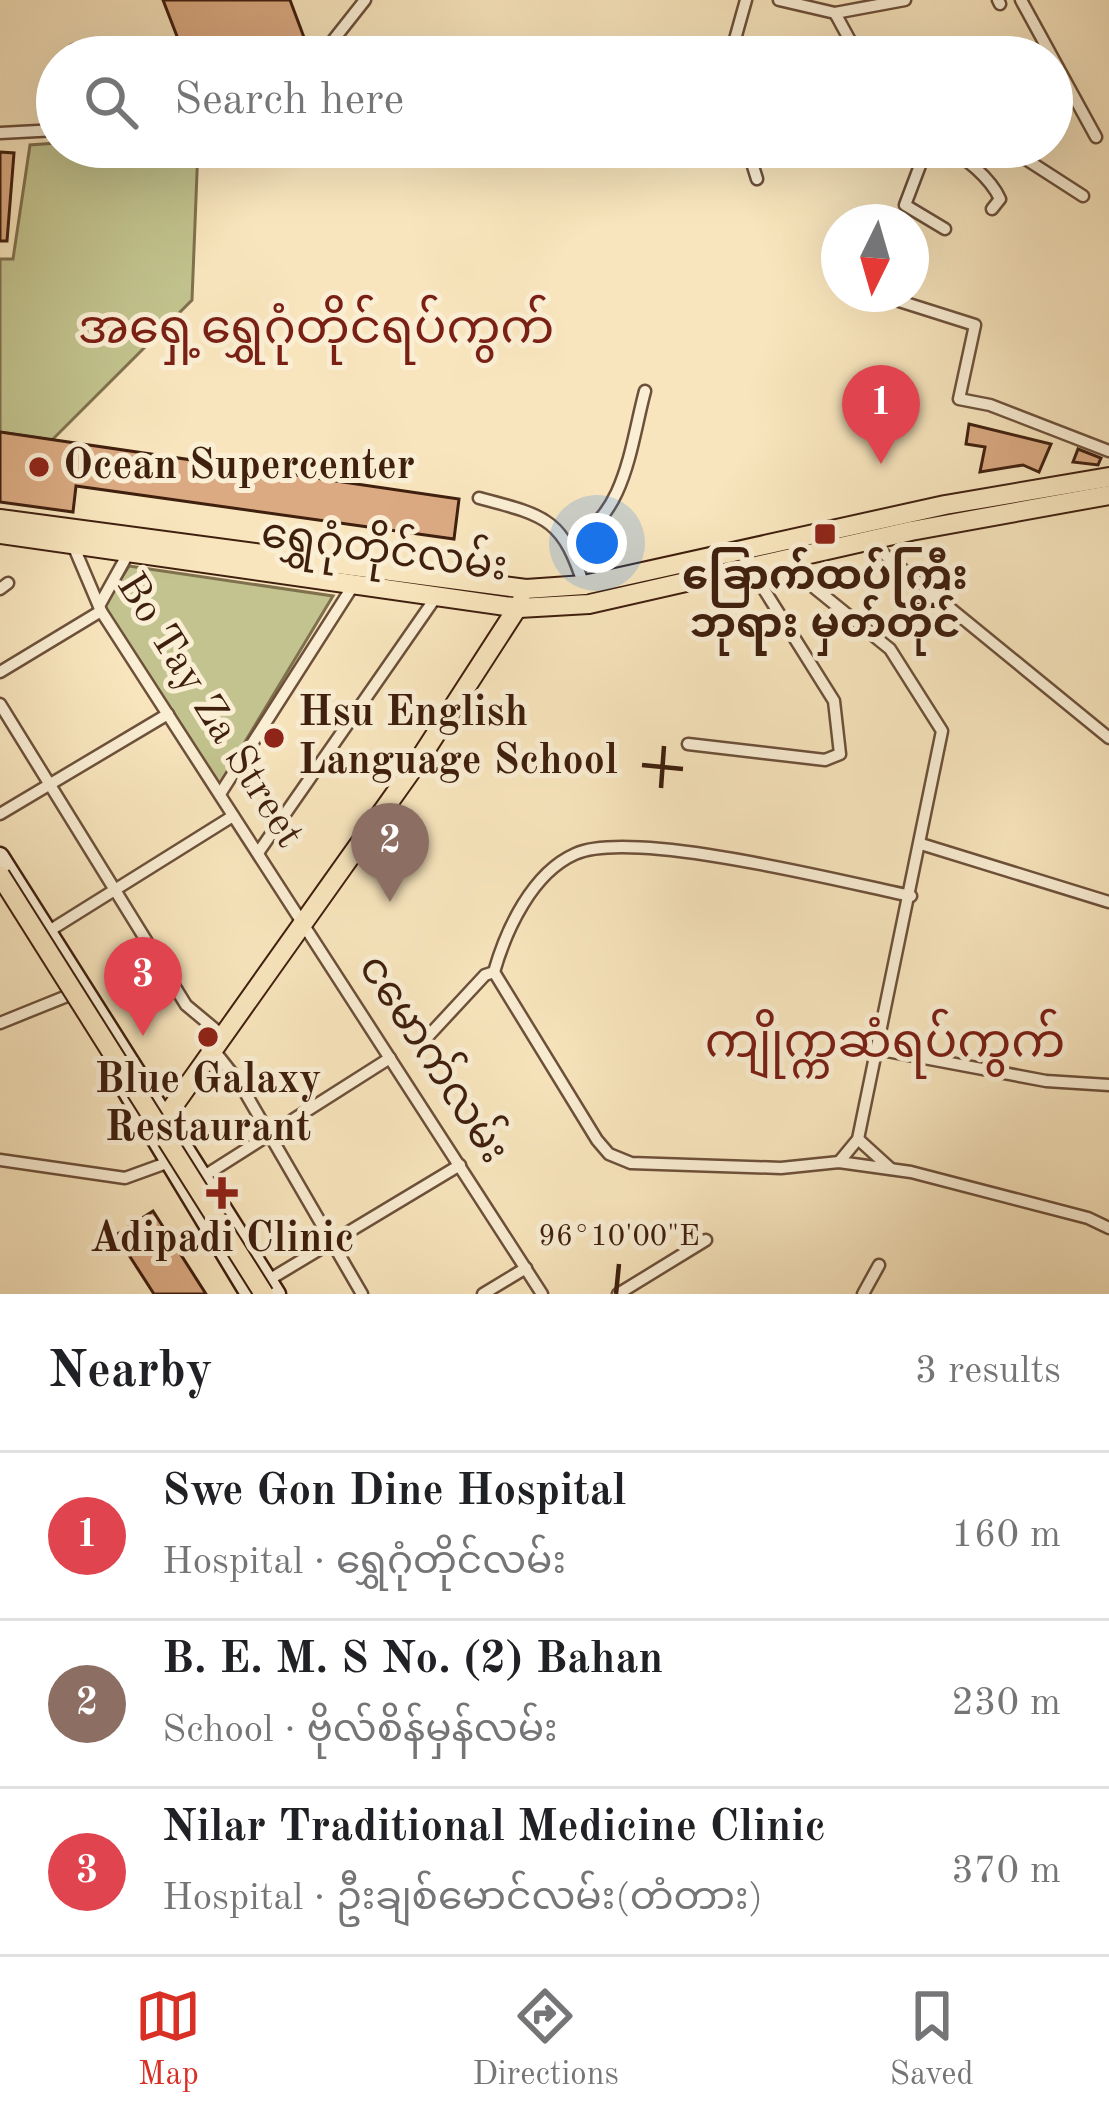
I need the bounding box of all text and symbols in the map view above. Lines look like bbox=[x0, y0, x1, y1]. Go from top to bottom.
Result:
search box bbox=[36, 36, 1073, 168]
icon: search bbox=[78, 69, 144, 135]
text: Search here bbox=[174, 79, 404, 124]
north arrow bbox=[821, 204, 929, 312]
district label: အရှေ့ရွှေဂုံတိုင်ရပ်ကွက် bbox=[78, 294, 554, 365]
pin: 1 bbox=[842, 365, 920, 464]
place label: Ocean Supercenter bbox=[63, 446, 415, 488]
marker: Ocean Supercenter bbox=[26, 454, 52, 480]
street label: ရွှေဂုံတိုင်လမ်း bbox=[257, 504, 511, 600]
your location bbox=[567, 513, 627, 573]
marker: ခြောက်ထပ်ကြီး ဘုရား မှတ်တိုင် bbox=[812, 521, 838, 547]
place label: ခြောက်ထပ်ကြီး ဘုရား မှတ်တိုင် bbox=[682, 547, 968, 656]
street label: Bo Tay Za Street bbox=[108, 566, 310, 856]
place label: Hsu English Language School bbox=[298, 693, 618, 783]
marker: Hsu English Language School bbox=[261, 725, 287, 751]
pin: 2 bbox=[351, 803, 429, 902]
pin: 3 bbox=[104, 937, 182, 1036]
street label: ငမောက်လမ်း bbox=[350, 943, 523, 1171]
district label: ကျိုက္ကဆံရပ်ကွက် bbox=[705, 1008, 1065, 1079]
marker: Blue Galaxy Restaurant bbox=[195, 1024, 221, 1050]
place label: Blue Galaxy Restaurant bbox=[94, 1060, 322, 1150]
marker: Adipadi Clinic bbox=[206, 1177, 238, 1209]
place label: Adipadi Clinic bbox=[90, 1219, 354, 1261]
text: 96°10'00"E bbox=[538, 1222, 700, 1252]
text: Nearby bbox=[48, 1347, 213, 1398]
text: 3 results bbox=[915, 1352, 1061, 1391]
text: Swe Gon Dine Hospital bbox=[162, 1470, 626, 1515]
text: 1 bbox=[76, 1516, 98, 1555]
text: 160 m bbox=[951, 1516, 1061, 1555]
text: Hospital · ရွှေဂုံတိုင်လမ်း bbox=[162, 1543, 566, 1582]
text: B. E. M. S No. (2) Bahan bbox=[162, 1638, 663, 1683]
text: 2 bbox=[76, 1684, 98, 1723]
text: 230 m bbox=[951, 1684, 1061, 1723]
text: School · ဗိုလ်စိန်မှန်လမ်း bbox=[162, 1711, 558, 1750]
text: Nilar Traditional Medicine Clinic bbox=[162, 1806, 826, 1851]
text: 3 bbox=[76, 1852, 98, 1891]
text: 370 m bbox=[951, 1852, 1061, 1891]
text: Hospital · ဦးချစ်မောင်လမ်း(တံတား) bbox=[162, 1879, 763, 1918]
tab: Map bbox=[135, 1983, 201, 2096]
tab: Directions bbox=[472, 1983, 619, 2096]
tab: Saved bbox=[890, 1983, 974, 2096]

